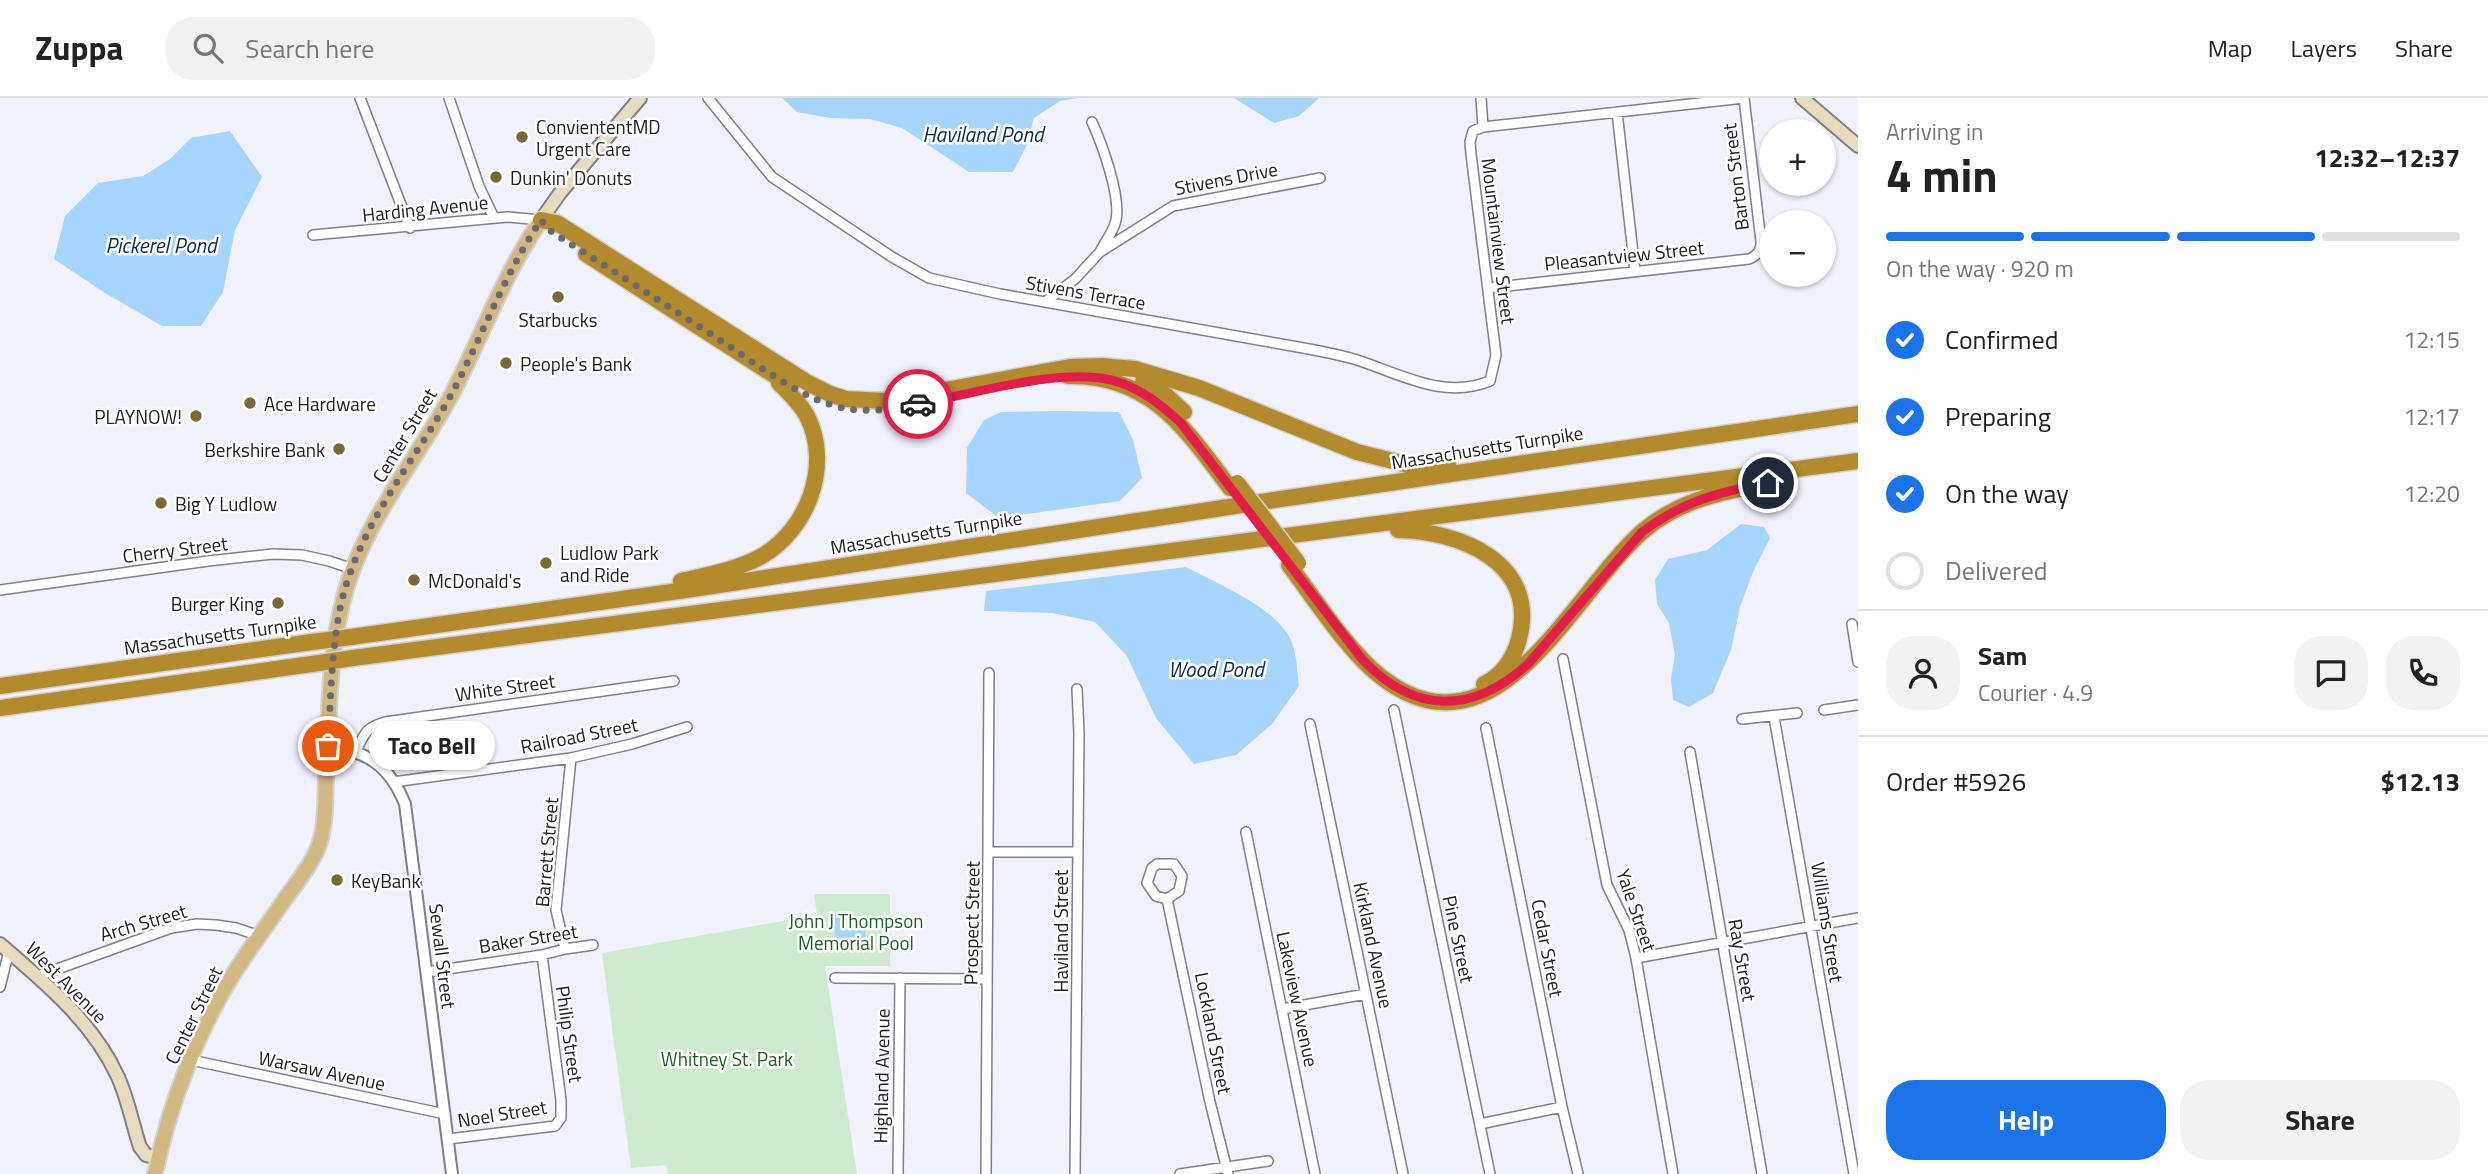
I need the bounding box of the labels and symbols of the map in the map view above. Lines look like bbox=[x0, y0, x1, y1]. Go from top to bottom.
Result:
place label: ConviententMD Urgent Care bbox=[536, 112, 661, 163]
water label: Haviland Pond bbox=[923, 118, 1046, 150]
street label: Barton Street bbox=[1714, 121, 1756, 232]
marker: ConviententMD Urgent Care bbox=[514, 129, 530, 145]
street label: Stivens Drive bbox=[1172, 154, 1280, 202]
street label: Mountainview Street bbox=[1474, 156, 1524, 326]
place label: Dunkin' Donuts bbox=[510, 163, 632, 192]
marker: Dunkin' Donuts bbox=[488, 169, 504, 185]
street label: Harding Avenue bbox=[361, 187, 489, 229]
water label: Pickerel Pond bbox=[105, 229, 219, 261]
street label: Pleasantview Street bbox=[1543, 232, 1706, 278]
street label: Stivens Terrace bbox=[1024, 267, 1148, 317]
marker: Starbucks bbox=[550, 289, 566, 305]
place label: Starbucks bbox=[518, 305, 598, 334]
place label: People's Bank bbox=[520, 349, 632, 378]
marker: People's Bank bbox=[498, 355, 514, 371]
courier bbox=[883, 369, 953, 439]
street label: Center Street bbox=[364, 382, 444, 488]
place label: Ace Hardware bbox=[264, 389, 376, 418]
marker: Ace Hardware bbox=[242, 395, 258, 411]
place label: PLAYNOW! bbox=[94, 402, 182, 431]
marker: PLAYNOW! bbox=[188, 408, 204, 424]
street label: Massachusetts Turnpike bbox=[1389, 418, 1585, 476]
place label: Berkshire Bank bbox=[204, 435, 325, 464]
marker: Berkshire Bank bbox=[331, 441, 347, 457]
pin bbox=[1738, 453, 1798, 513]
place label: Big Y Ludlow bbox=[175, 489, 277, 518]
marker: Big Y Ludlow bbox=[153, 495, 169, 511]
street label: Massachusetts Turnpike bbox=[828, 503, 1024, 561]
street label: Cherry Street bbox=[121, 528, 230, 570]
place label: Ludlow Park and Ride bbox=[560, 538, 659, 589]
marker: Ludlow Park and Ride bbox=[538, 555, 554, 571]
place label: McDonald's bbox=[428, 566, 521, 595]
marker: McDonald's bbox=[406, 572, 422, 588]
place label: Burger King bbox=[171, 589, 264, 618]
marker: Burger King bbox=[270, 595, 286, 611]
street label: Massachusetts Turnpike bbox=[122, 606, 318, 662]
water label: Wood Pond bbox=[1168, 653, 1266, 685]
street label: White Street bbox=[453, 666, 557, 708]
street label: Railroad Street bbox=[518, 709, 640, 761]
pin bbox=[298, 716, 358, 776]
callout: Taco Bell bbox=[370, 722, 496, 770]
street label: Barrett Street bbox=[527, 796, 565, 908]
street label: Prospect Street bbox=[955, 860, 987, 985]
street label: Williams Street bbox=[1804, 860, 1852, 985]
street label: Yale Street bbox=[1609, 865, 1665, 956]
place label: KeyBank bbox=[351, 866, 421, 895]
street label: Haviland Street bbox=[1046, 869, 1075, 992]
marker: KeyBank bbox=[329, 872, 345, 888]
street label: Kirkland Avenue bbox=[1346, 879, 1402, 1011]
street label: Pine Street bbox=[1436, 893, 1482, 986]
street label: Arch Street bbox=[96, 896, 190, 948]
street label: Cedar Street bbox=[1524, 897, 1572, 1000]
street label: Sewall Street bbox=[422, 902, 464, 1011]
park label: John J Thompson Memorial Pool bbox=[789, 906, 923, 957]
street label: Baker Street bbox=[477, 916, 580, 960]
street label: Ray Street bbox=[1721, 916, 1765, 1004]
street label: Lakeview Avenue bbox=[1269, 929, 1327, 1069]
street label: West Avenue bbox=[20, 935, 114, 1029]
street label: Center Street bbox=[157, 961, 229, 1069]
street label: Lockland Street bbox=[1188, 969, 1240, 1097]
street label: Philip Street bbox=[549, 984, 591, 1085]
street label: Highland Avenue bbox=[865, 1008, 897, 1144]
street label: Warsaw Avenue bbox=[256, 1042, 388, 1098]
park label: Whitney St. Park bbox=[661, 1044, 793, 1073]
street label: Noel Street bbox=[455, 1092, 549, 1134]

